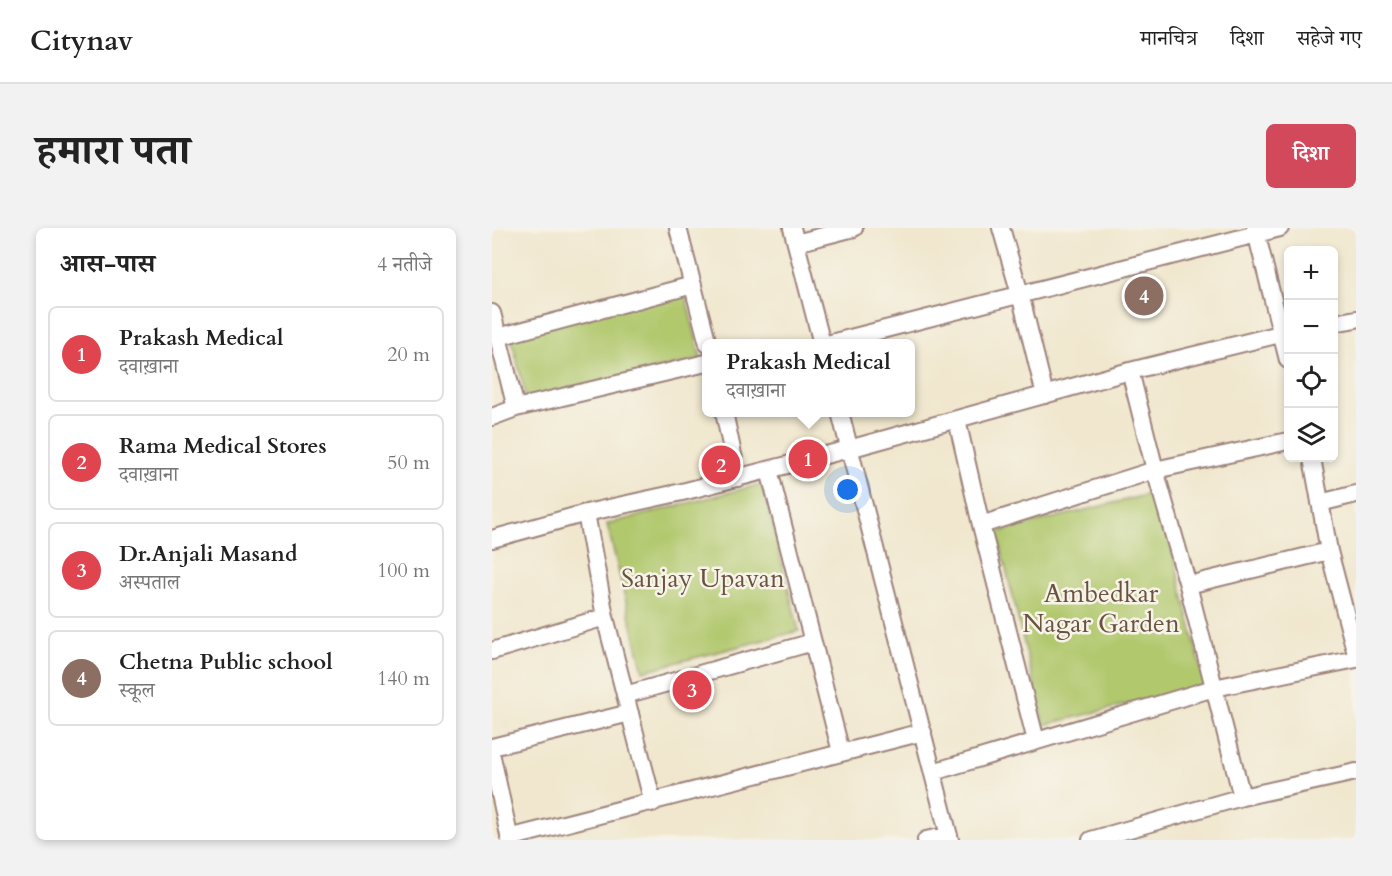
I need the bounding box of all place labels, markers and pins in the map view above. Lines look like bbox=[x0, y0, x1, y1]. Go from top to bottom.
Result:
pin: 4 bbox=[1124, 274, 1164, 318]
pin: 1 bbox=[788, 436, 828, 482]
pin: 2 bbox=[702, 442, 740, 488]
pin: 3 bbox=[672, 668, 712, 712]

